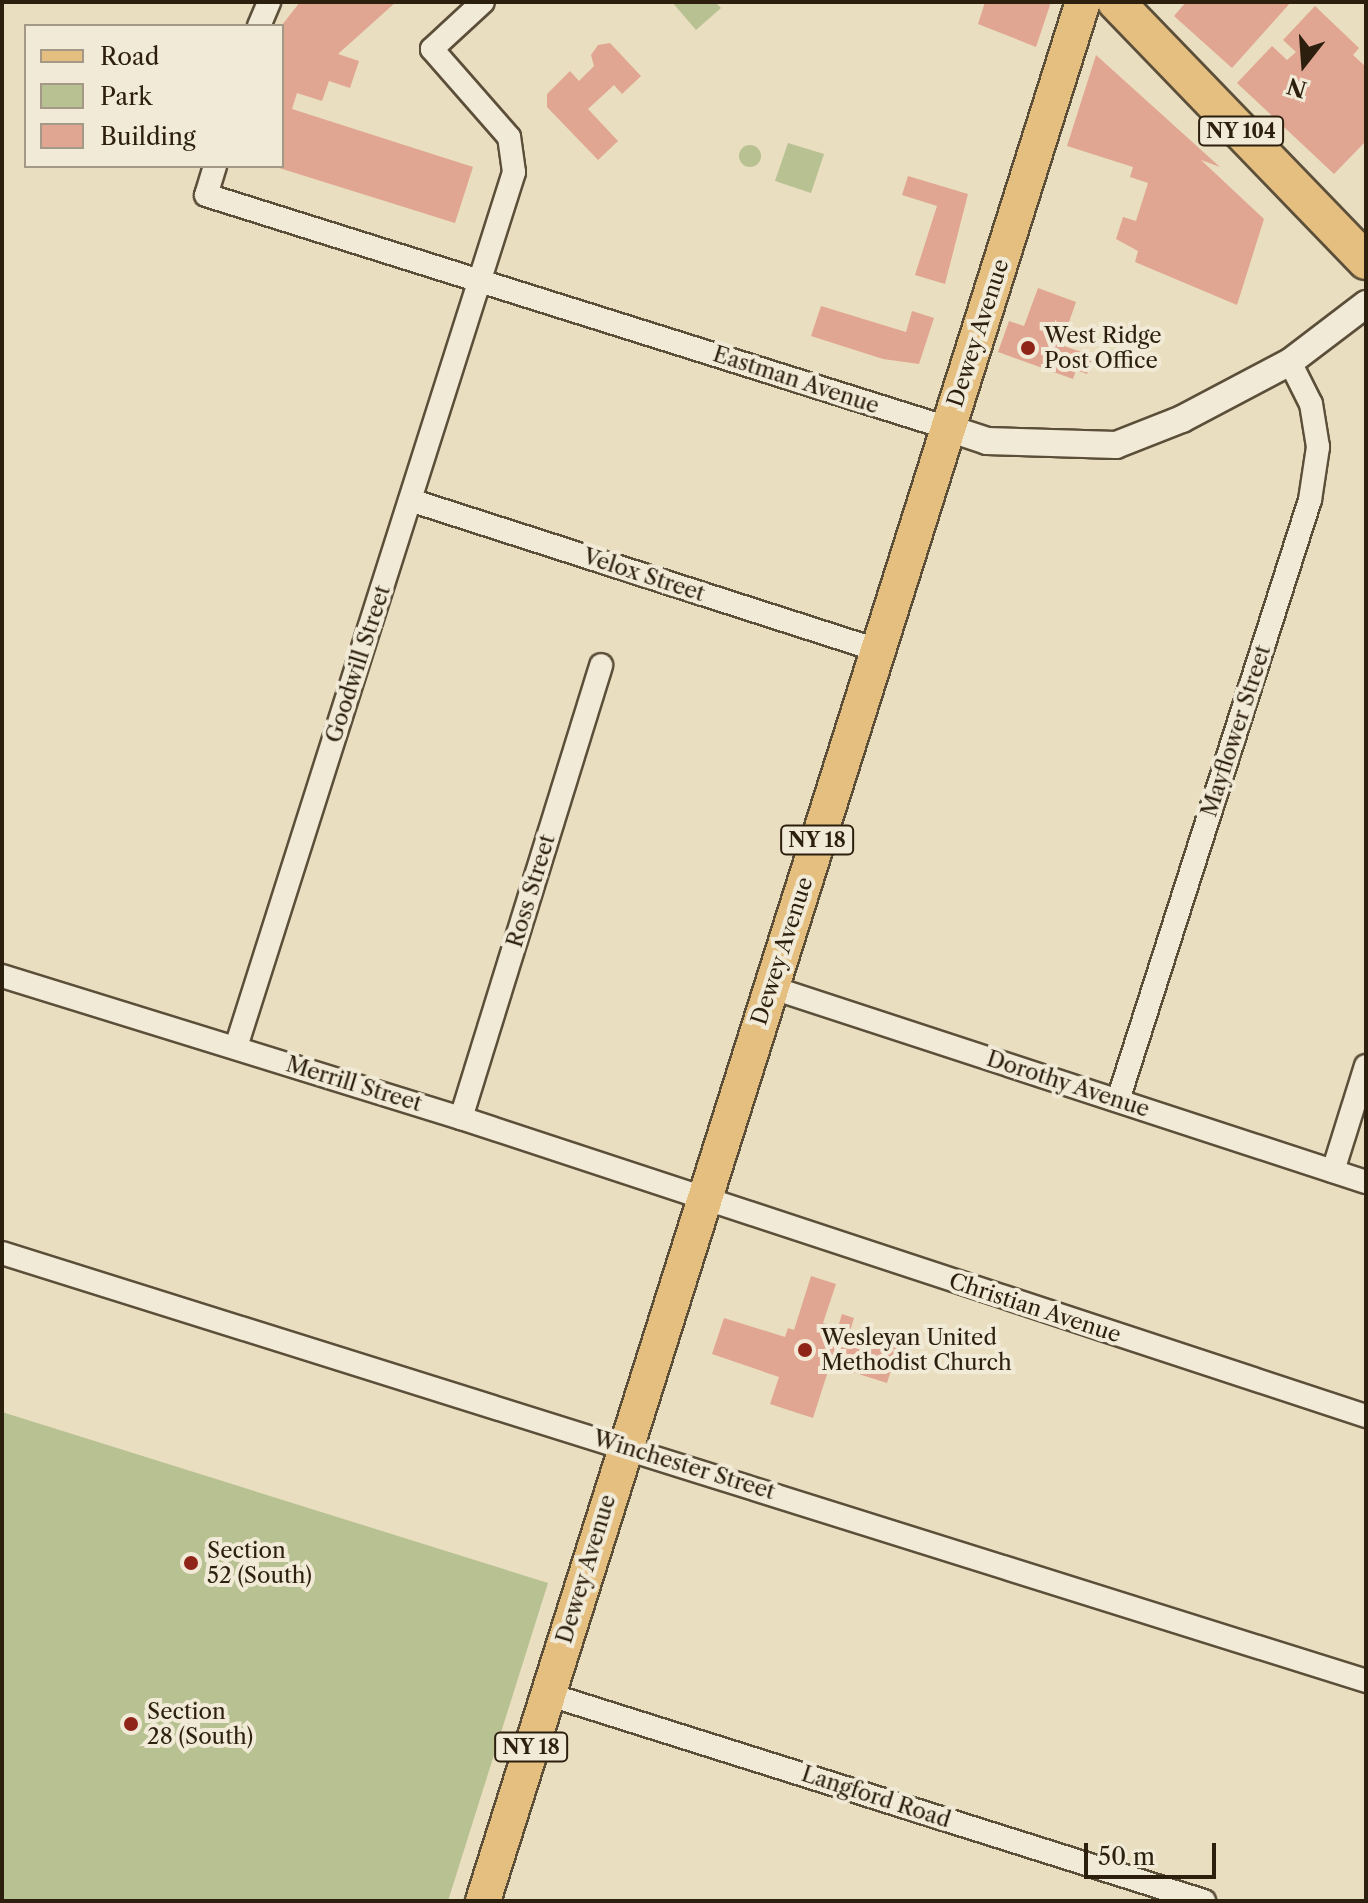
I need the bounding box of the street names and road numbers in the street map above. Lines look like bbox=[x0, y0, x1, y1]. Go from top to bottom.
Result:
road number: NY 104 bbox=[1197, 115, 1285, 147]
street label: Dewey Avenue bbox=[941, 255, 1015, 411]
street label: Eastman Avenue bbox=[709, 341, 883, 419]
street label: Velox Street bbox=[580, 543, 708, 607]
street label: Goodwill Street bbox=[320, 582, 396, 746]
street label: Mayflower Street bbox=[1196, 642, 1276, 820]
road number: NY 18 bbox=[779, 824, 855, 856]
street label: Ross Street bbox=[501, 831, 561, 951]
street label: Dewey Avenue bbox=[745, 873, 819, 1029]
street label: Dorothy Avenue bbox=[983, 1045, 1153, 1123]
street label: Merrill Street bbox=[283, 1051, 425, 1117]
street label: Christian Avenue bbox=[945, 1268, 1125, 1348]
street label: Winchester Street bbox=[590, 1425, 778, 1505]
street label: Dewey Avenue bbox=[551, 1491, 621, 1647]
road number: NY 18 bbox=[493, 1731, 569, 1763]
street label: Langford Road bbox=[798, 1760, 954, 1834]

